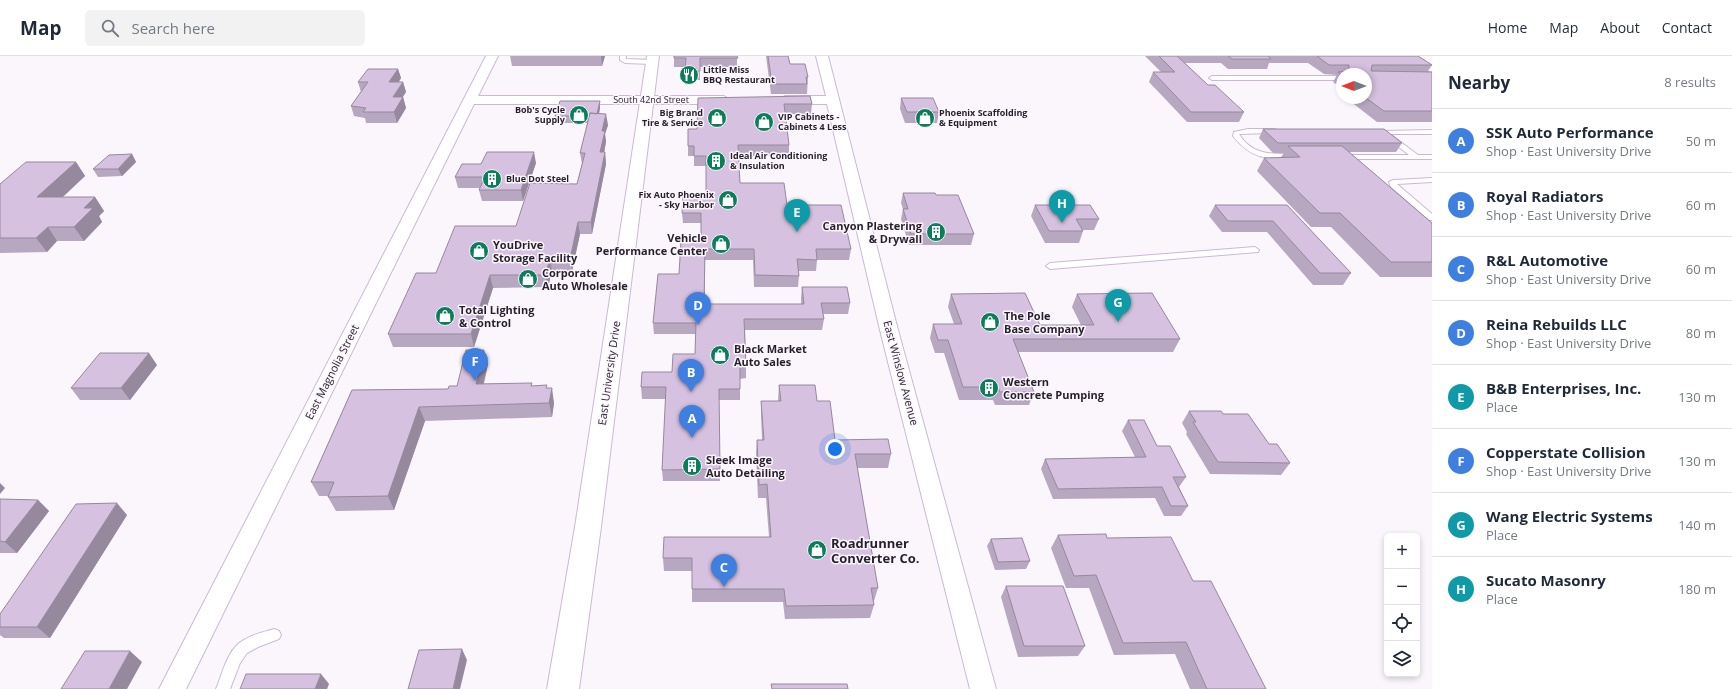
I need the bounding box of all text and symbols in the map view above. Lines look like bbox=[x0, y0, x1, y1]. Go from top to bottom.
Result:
search box bbox=[85, 10, 365, 46]
text: Map bbox=[20, 15, 61, 41]
icon: search bbox=[99, 17, 121, 39]
text: Search here bbox=[131, 18, 215, 38]
text: Home bbox=[1488, 18, 1527, 37]
text: Map bbox=[1549, 18, 1578, 37]
text: About bbox=[1600, 18, 1640, 37]
text: Contact bbox=[1662, 18, 1712, 37]
place label: Little Miss BBQ Restaurant bbox=[703, 63, 775, 86]
restaurant icon: Little Miss BBQ Restaurant bbox=[678, 64, 700, 86]
north arrow bbox=[1336, 68, 1372, 104]
text: Nearby bbox=[1448, 71, 1510, 94]
text: 8 results bbox=[1664, 73, 1716, 91]
street label: South 42nd Street bbox=[613, 93, 689, 106]
place label: Bob's Cycle Supply bbox=[515, 103, 566, 126]
shop icon: Bob's Cycle Supply bbox=[568, 104, 590, 126]
place label: Big Brand Tire & Service bbox=[642, 106, 703, 129]
place label: Phoenix Scaffolding & Equipment bbox=[939, 106, 1027, 129]
shop icon: Big Brand Tire & Service bbox=[706, 107, 728, 129]
shop icon: Phoenix Scaffolding & Equipment bbox=[914, 107, 936, 129]
place label: VIP Cabinets - Cabinets 4 Less bbox=[778, 110, 847, 133]
shop icon: VIP Cabinets - Cabinets 4 Less bbox=[753, 111, 775, 133]
text: SSK Auto Performance bbox=[1486, 122, 1654, 142]
text: A bbox=[1457, 132, 1465, 150]
text: 50 m bbox=[1686, 132, 1716, 150]
text: Shop · East University Drive bbox=[1486, 142, 1651, 160]
place label: Ideal Air Conditioning & Insulation bbox=[730, 149, 827, 172]
building icon: Ideal Air Conditioning & Insulation bbox=[705, 150, 727, 172]
building icon: Blue Dot Steel bbox=[481, 168, 503, 190]
place label: Blue Dot Steel bbox=[506, 172, 569, 185]
text: Royal Radiators bbox=[1486, 186, 1603, 206]
place label: Fix Auto Phoenix - Sky Harbor bbox=[639, 188, 715, 211]
shop icon: Fix Auto Phoenix - Sky Harbor bbox=[717, 189, 739, 211]
pin: H bbox=[1049, 190, 1075, 223]
text: B bbox=[1457, 196, 1465, 214]
text: 60 m bbox=[1686, 196, 1716, 214]
pin: E bbox=[784, 199, 810, 232]
text: Shop · East University Drive bbox=[1486, 206, 1651, 224]
place label: Canyon Plastering & Drywall bbox=[823, 218, 923, 246]
building icon: Canyon Plastering & Drywall bbox=[925, 221, 947, 243]
place label: Vehicle Performance Center bbox=[596, 230, 707, 258]
shop icon: Vehicle Performance Center bbox=[710, 233, 732, 255]
place label: YouDrive Storage Facility bbox=[493, 237, 578, 265]
shop icon: YouDrive Storage Facility bbox=[468, 240, 490, 262]
text: R&L Automotive bbox=[1486, 250, 1608, 270]
text: C bbox=[1457, 260, 1465, 278]
text: 60 m bbox=[1686, 260, 1716, 278]
place label: Corporate Auto Wholesale bbox=[542, 265, 628, 293]
shop icon: Corporate Auto Wholesale bbox=[517, 268, 539, 290]
text: Shop · East University Drive bbox=[1486, 270, 1651, 288]
pin: G bbox=[1105, 289, 1131, 322]
pin: D bbox=[685, 292, 711, 325]
place label: Total Lighting & Control bbox=[459, 302, 535, 330]
shop icon: Total Lighting & Control bbox=[434, 305, 456, 327]
place label: The Pole Base Company bbox=[1004, 308, 1085, 336]
shop icon: The Pole Base Company bbox=[979, 311, 1001, 333]
text: Reina Rebuilds LLC bbox=[1486, 314, 1627, 334]
street label: East Winslow Avenue bbox=[880, 319, 923, 427]
street label: East University Drive bbox=[594, 320, 623, 426]
street label: East Magnolia Street bbox=[301, 322, 362, 422]
text: D bbox=[1456, 324, 1466, 342]
text: 80 m bbox=[1686, 324, 1716, 342]
text: Shop · East University Drive bbox=[1486, 334, 1651, 352]
place label: Black Market Auto Sales bbox=[734, 341, 807, 369]
shop icon: Black Market Auto Sales bbox=[709, 344, 731, 366]
pin: F bbox=[462, 348, 488, 381]
pin: B bbox=[678, 359, 704, 392]
place label: Western Concrete Pumping bbox=[1003, 374, 1105, 402]
building icon: Western Concrete Pumping bbox=[978, 377, 1000, 399]
text: B&B Enterprises, Inc. bbox=[1486, 378, 1641, 398]
text: E bbox=[1457, 388, 1465, 406]
text: 130 m bbox=[1678, 388, 1716, 406]
text: Place bbox=[1486, 398, 1518, 416]
pin: A bbox=[679, 405, 705, 438]
your location bbox=[825, 439, 845, 459]
text: Copperstate Collision bbox=[1486, 442, 1646, 462]
place label: Sleek Image Auto Detailing bbox=[706, 452, 786, 480]
text: F bbox=[1457, 452, 1465, 470]
text: 130 m bbox=[1678, 452, 1716, 470]
building icon: Sleek Image Auto Detailing bbox=[681, 455, 703, 477]
text: Shop · East University Drive bbox=[1486, 462, 1651, 480]
text: Wang Electric Systems bbox=[1486, 506, 1653, 526]
text: G bbox=[1456, 516, 1466, 534]
text: 140 m bbox=[1678, 516, 1716, 534]
text: Place bbox=[1486, 526, 1518, 544]
map controls bbox=[1384, 533, 1420, 677]
button: + bbox=[1384, 533, 1420, 569]
place label: Roadrunner Converter Co. bbox=[831, 534, 920, 567]
shop icon: Roadrunner Converter Co. bbox=[806, 539, 828, 561]
pin: C bbox=[711, 554, 737, 587]
button: − bbox=[1384, 569, 1420, 605]
text: Sucato Masonry bbox=[1486, 570, 1606, 590]
text: H bbox=[1456, 580, 1466, 598]
text: 180 m bbox=[1678, 580, 1716, 598]
text: Place bbox=[1486, 590, 1518, 608]
button: locate bbox=[1384, 605, 1420, 641]
button: layers bbox=[1384, 641, 1420, 677]

